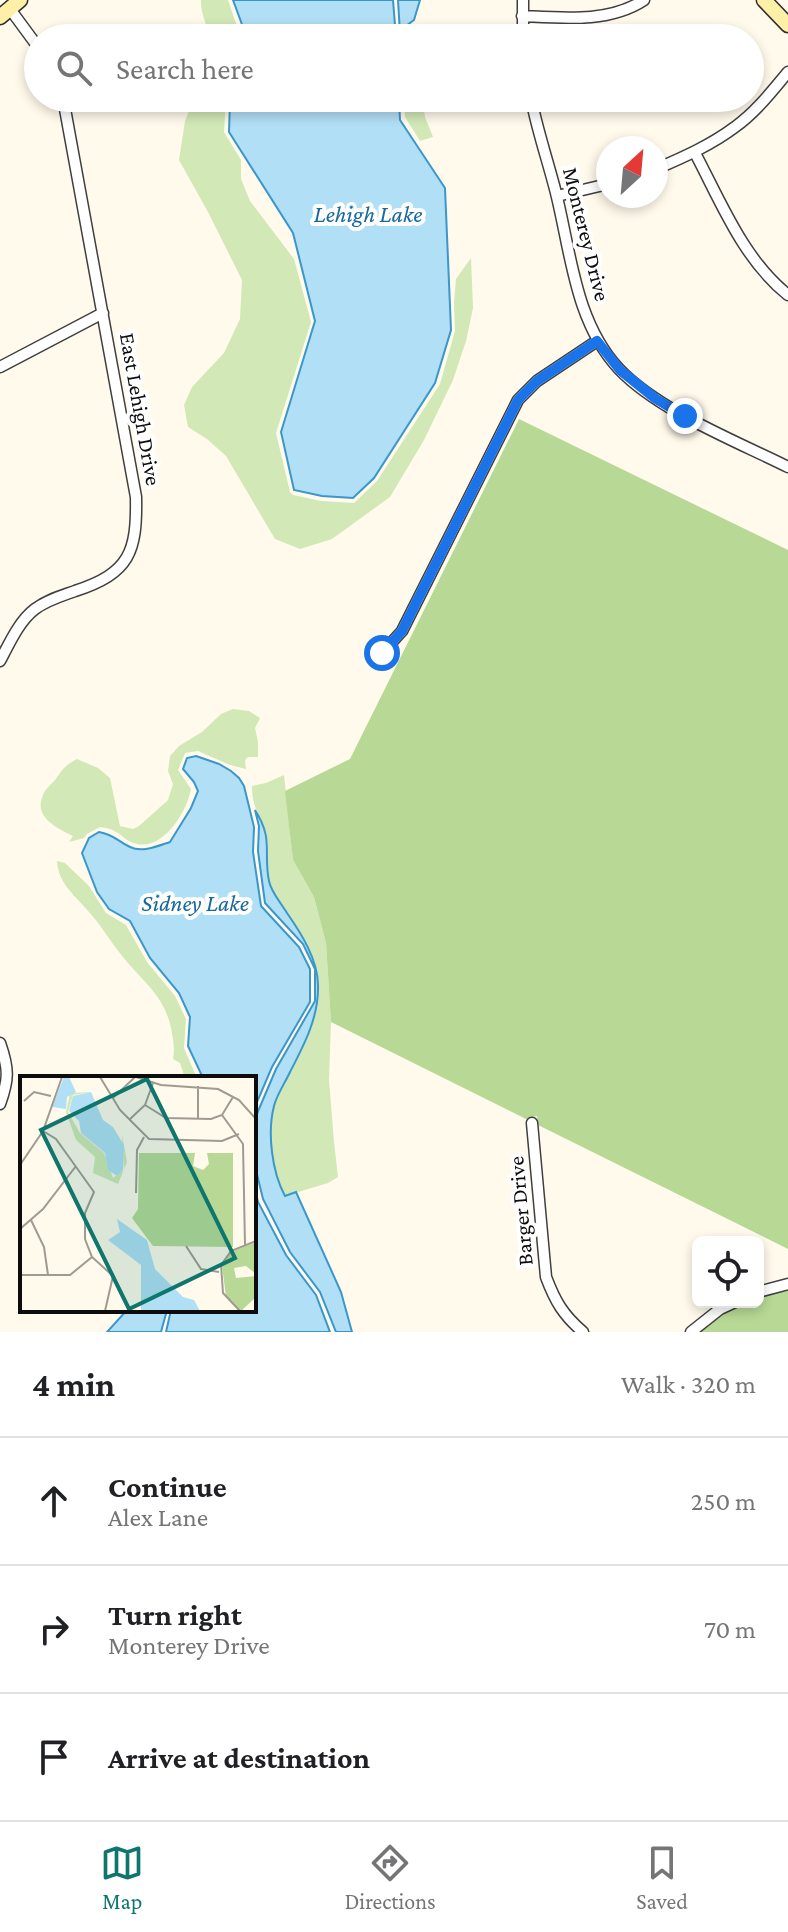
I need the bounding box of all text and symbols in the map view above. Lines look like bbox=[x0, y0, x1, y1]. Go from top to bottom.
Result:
search box bbox=[24, 24, 764, 112]
icon: search bbox=[52, 46, 96, 90]
text: Search here bbox=[116, 52, 254, 85]
north arrow bbox=[596, 136, 668, 208]
street label: Monterey Drive bbox=[558, 165, 615, 304]
water label: Lehigh Lake bbox=[314, 200, 422, 227]
street label: East Lehigh Drive bbox=[115, 331, 166, 487]
route end bbox=[667, 398, 703, 434]
route start bbox=[364, 635, 400, 671]
water label: Sidney Lake bbox=[141, 889, 249, 916]
inset map bbox=[20, 1076, 256, 1312]
street label: Barger Drive bbox=[503, 1155, 538, 1267]
map controls bbox=[692, 1236, 764, 1308]
button: locate bbox=[692, 1236, 764, 1308]
text: 4 min bbox=[32, 1366, 115, 1403]
text: Walk · 320 m bbox=[621, 1370, 756, 1399]
text: Continue bbox=[108, 1470, 227, 1503]
icon: ahead bbox=[32, 1479, 76, 1523]
text: 250 m bbox=[691, 1487, 756, 1516]
text: Alex Lane bbox=[108, 1503, 208, 1532]
text: Turn right bbox=[108, 1598, 242, 1631]
icon: right bbox=[32, 1607, 76, 1651]
text: 70 m bbox=[704, 1615, 756, 1644]
text: Monterey Drive bbox=[108, 1631, 270, 1660]
icon: arrive bbox=[32, 1735, 76, 1779]
text: Arrive at destination bbox=[108, 1741, 370, 1774]
tab: Map bbox=[100, 1841, 144, 1914]
tab: Directions bbox=[345, 1841, 436, 1914]
tab: Saved bbox=[636, 1841, 688, 1914]

